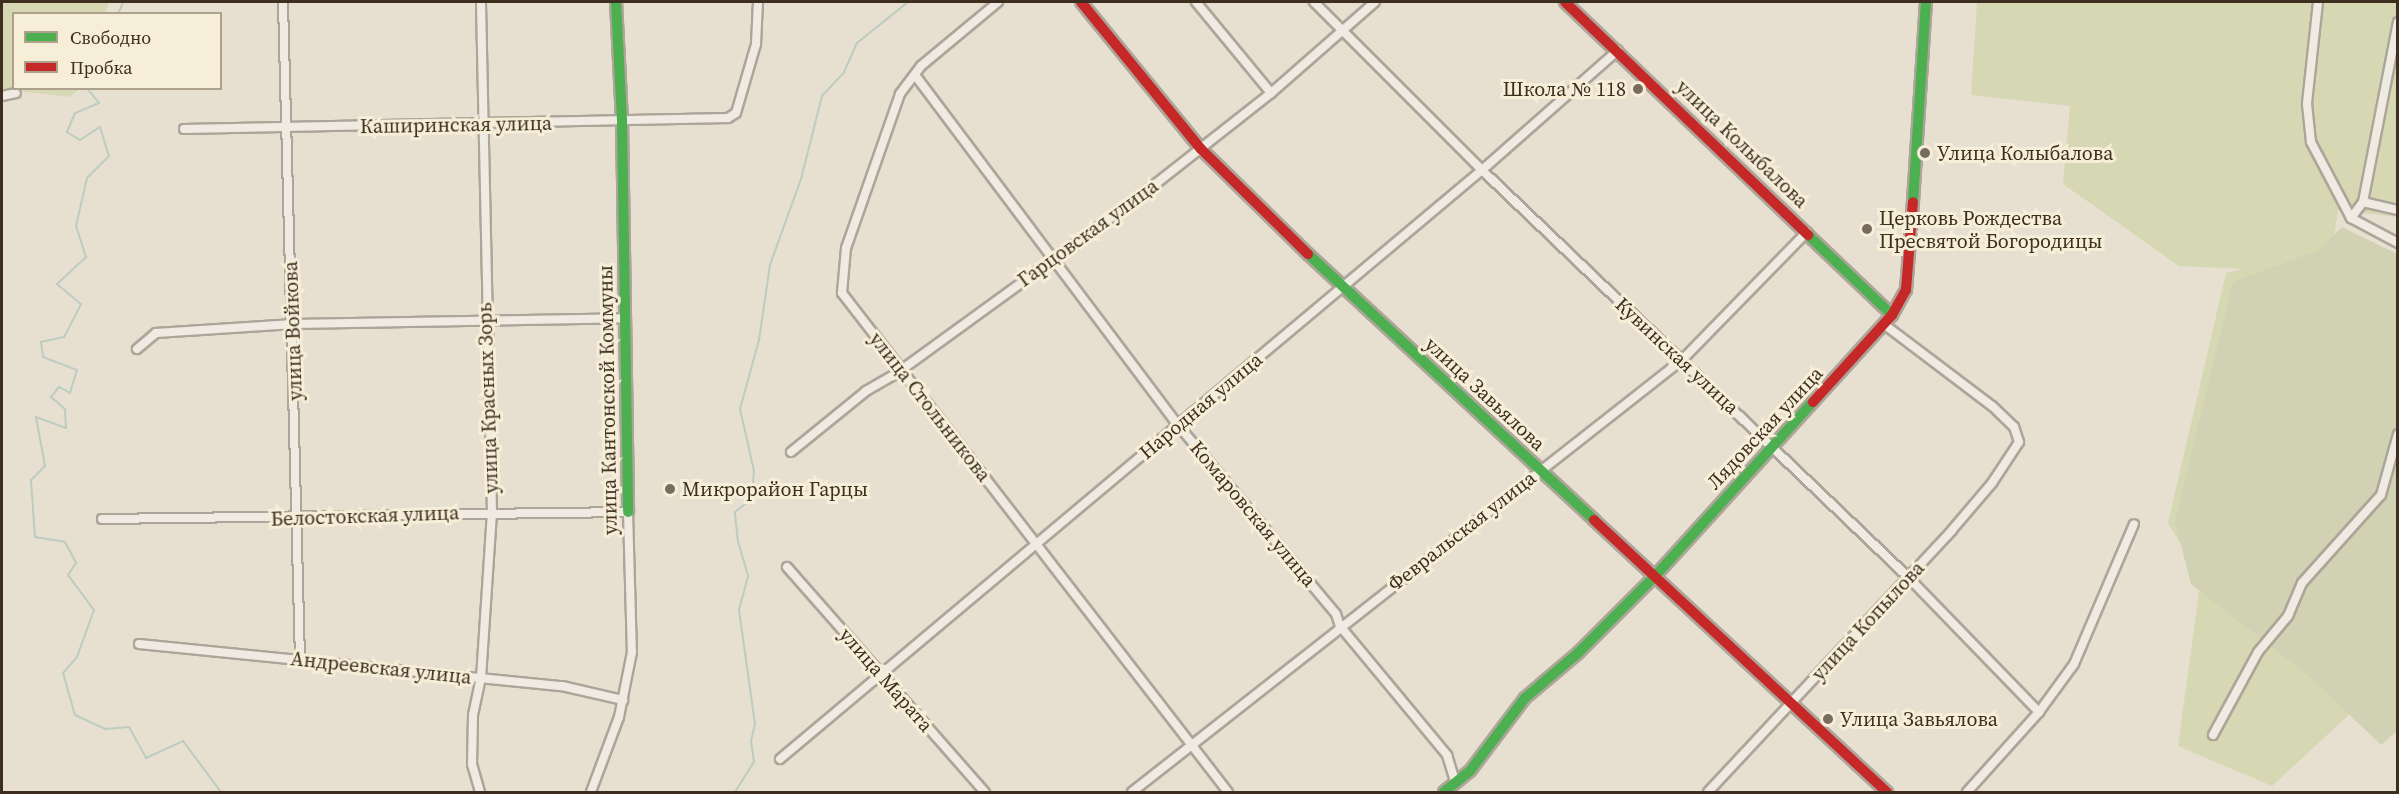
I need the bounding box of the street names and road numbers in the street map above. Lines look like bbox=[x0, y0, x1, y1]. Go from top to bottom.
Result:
street label: улица Колыбалова bbox=[1671, 75, 1813, 213]
street label: Каширинская улица bbox=[360, 111, 552, 139]
street label: Гарцовская улица bbox=[1013, 174, 1163, 292]
street label: улица Войкова bbox=[279, 261, 307, 401]
street label: улица Кантонской Коммуны bbox=[594, 265, 622, 535]
street label: Кувинская улица bbox=[1610, 293, 1744, 419]
street label: улица Красных Зорь bbox=[473, 302, 503, 494]
street label: улица Стольникова bbox=[864, 327, 996, 487]
street label: улица Завьялова bbox=[1420, 332, 1550, 456]
street label: Народная улица bbox=[1135, 348, 1267, 464]
street label: Лядовская улица bbox=[1702, 362, 1828, 494]
street label: Комаровская улица bbox=[1185, 436, 1321, 592]
street label: Февральская улица bbox=[1383, 466, 1541, 596]
street label: Белостокская улица bbox=[270, 501, 460, 531]
street label: улица Копылова bbox=[1807, 556, 1929, 686]
street label: улица Марата bbox=[834, 623, 938, 737]
street label: Андреевская улица bbox=[289, 647, 473, 689]

